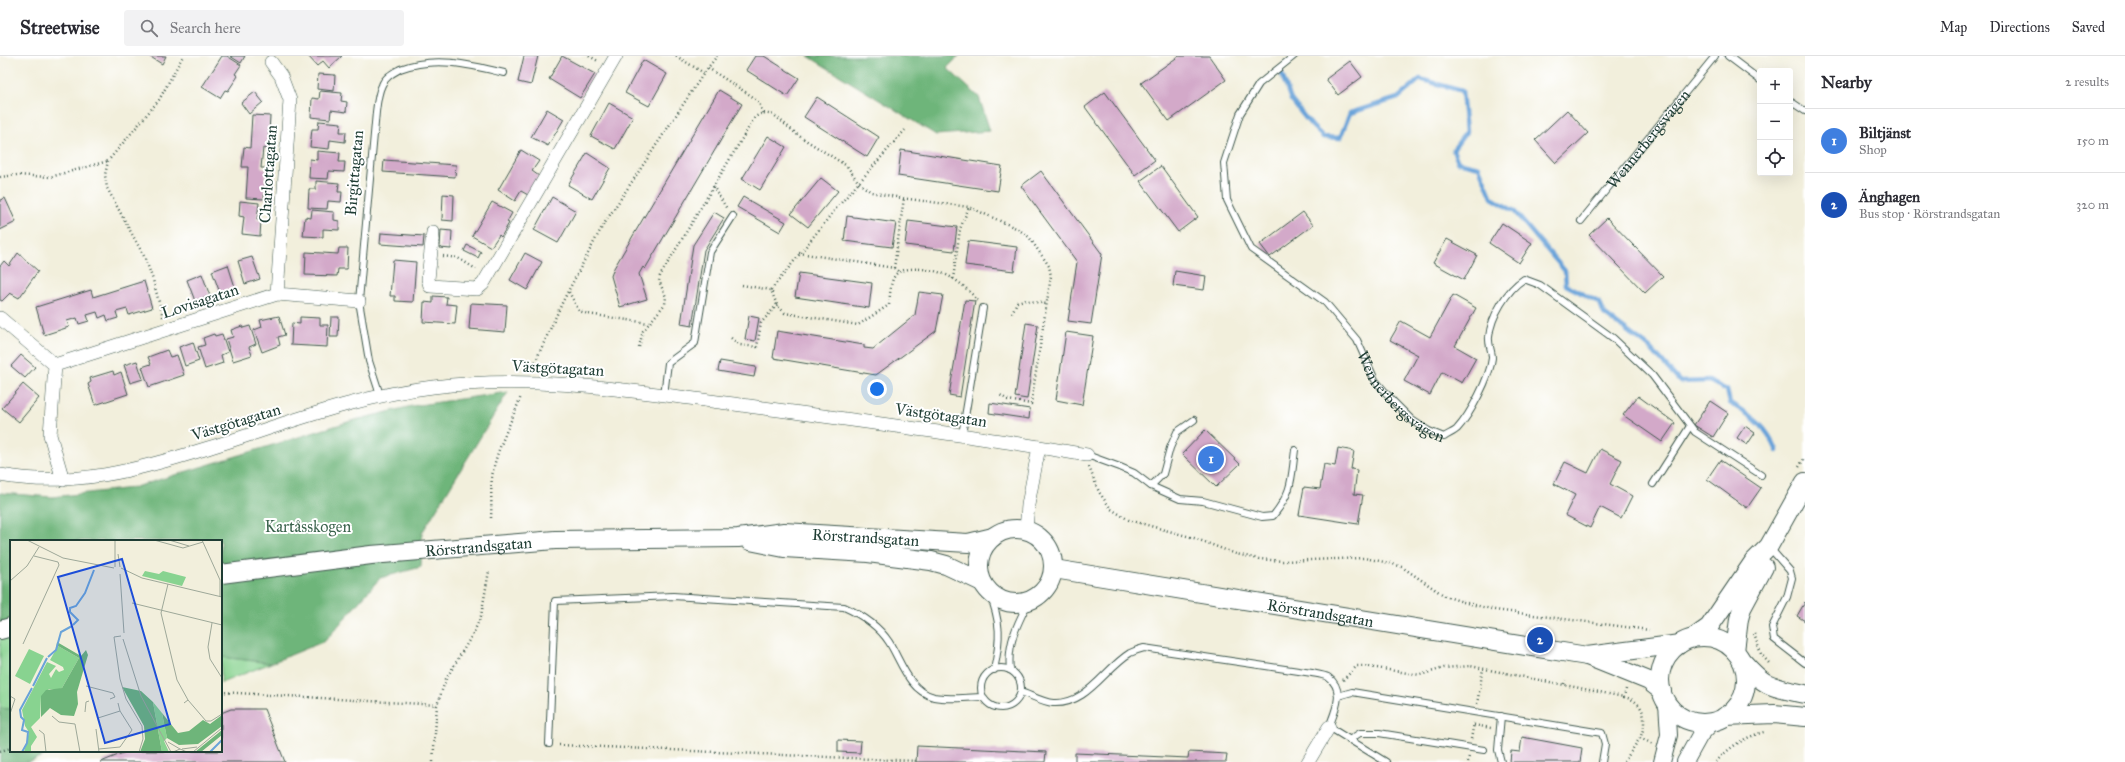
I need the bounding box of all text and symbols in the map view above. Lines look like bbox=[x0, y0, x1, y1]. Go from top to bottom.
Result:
search box bbox=[124, 10, 404, 46]
text: Streetwise bbox=[20, 16, 100, 39]
icon: search bbox=[138, 17, 160, 39]
text: Search here bbox=[170, 19, 241, 37]
text: Map bbox=[1940, 19, 1967, 36]
text: Directions bbox=[1989, 19, 2050, 36]
text: Saved bbox=[2072, 19, 2105, 36]
map controls bbox=[1757, 68, 1793, 176]
button: + bbox=[1757, 68, 1793, 104]
text: Nearby bbox=[1821, 72, 1872, 93]
text: 2 results bbox=[2065, 74, 2109, 90]
street label: Wennerbergsvägen bbox=[1602, 85, 1694, 192]
button: − bbox=[1757, 104, 1793, 140]
street label: Charlottagatan bbox=[255, 124, 282, 224]
text: Biltjänst bbox=[1859, 124, 1911, 142]
street label: Birgittagatan bbox=[341, 129, 368, 217]
text: 1 bbox=[1831, 133, 1837, 149]
text: 150 m bbox=[2077, 133, 2109, 149]
button: locate bbox=[1757, 140, 1793, 176]
text: Shop bbox=[1859, 142, 1887, 158]
text: Änghagen bbox=[1859, 188, 1920, 206]
text: 2 bbox=[1831, 197, 1837, 213]
text: 320 m bbox=[2076, 197, 2109, 213]
text: Bus stop · Rörstrandsgatan bbox=[1859, 206, 2000, 222]
street label: Lovisagatan bbox=[159, 280, 242, 323]
street label: Wennerbergsvägen bbox=[1354, 348, 1448, 446]
street label: Västgötagatan bbox=[510, 356, 605, 381]
your location bbox=[867, 379, 887, 399]
street label: Västgötagatan bbox=[188, 399, 284, 446]
street label: Västgötagatan bbox=[893, 399, 988, 432]
pin: 1 bbox=[1198, 444, 1224, 474]
park label: Kartåsskogen bbox=[265, 517, 352, 537]
street label: Rörstrandsgatan bbox=[811, 524, 920, 550]
street label: Rörstrandsgatan bbox=[424, 532, 533, 560]
inset map bbox=[10, 540, 222, 752]
street label: Rörstrandsgatan bbox=[1266, 594, 1375, 631]
pin: 2 bbox=[1527, 625, 1553, 655]

